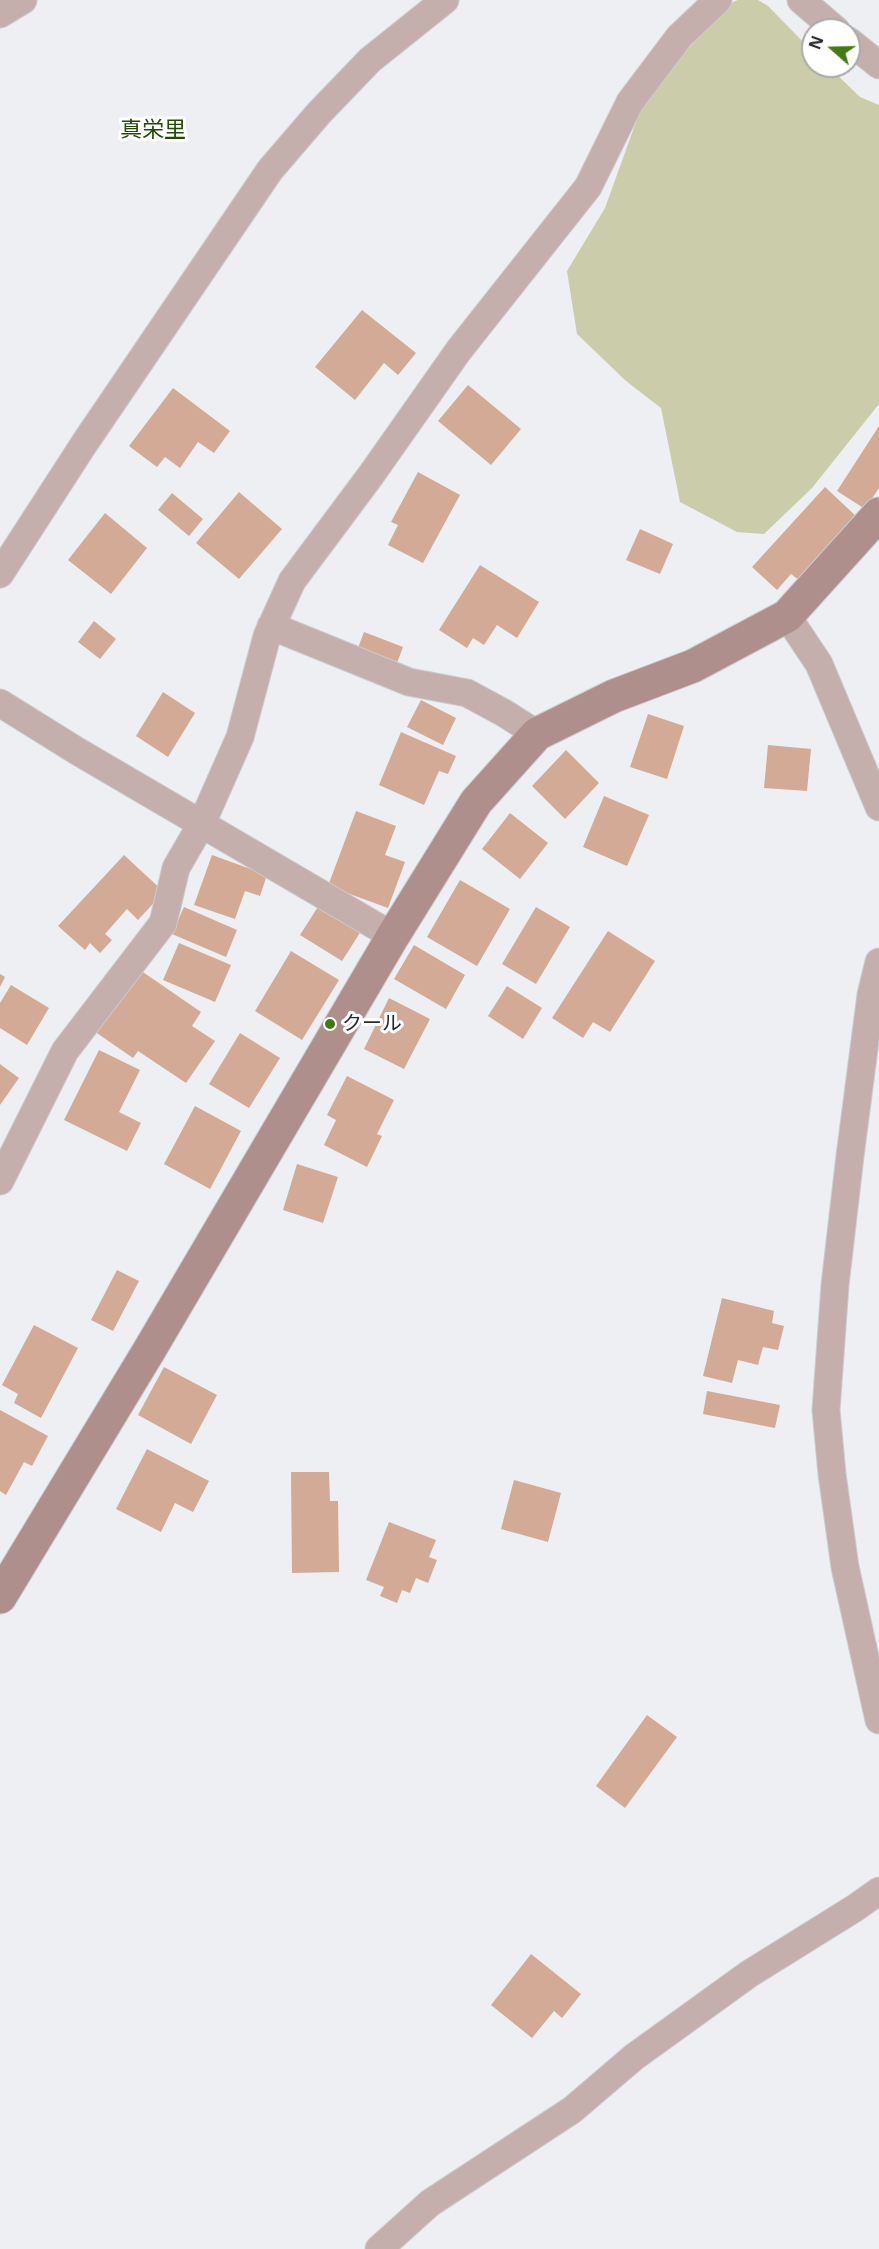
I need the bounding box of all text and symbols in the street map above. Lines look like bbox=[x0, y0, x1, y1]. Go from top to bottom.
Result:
north arrow bbox=[801, 18, 861, 78]
text: N bbox=[803, 33, 829, 52]
district label: 真栄里 bbox=[120, 118, 186, 144]
place label: クール bbox=[342, 1012, 402, 1036]
marker: クール bbox=[323, 1017, 337, 1031]

